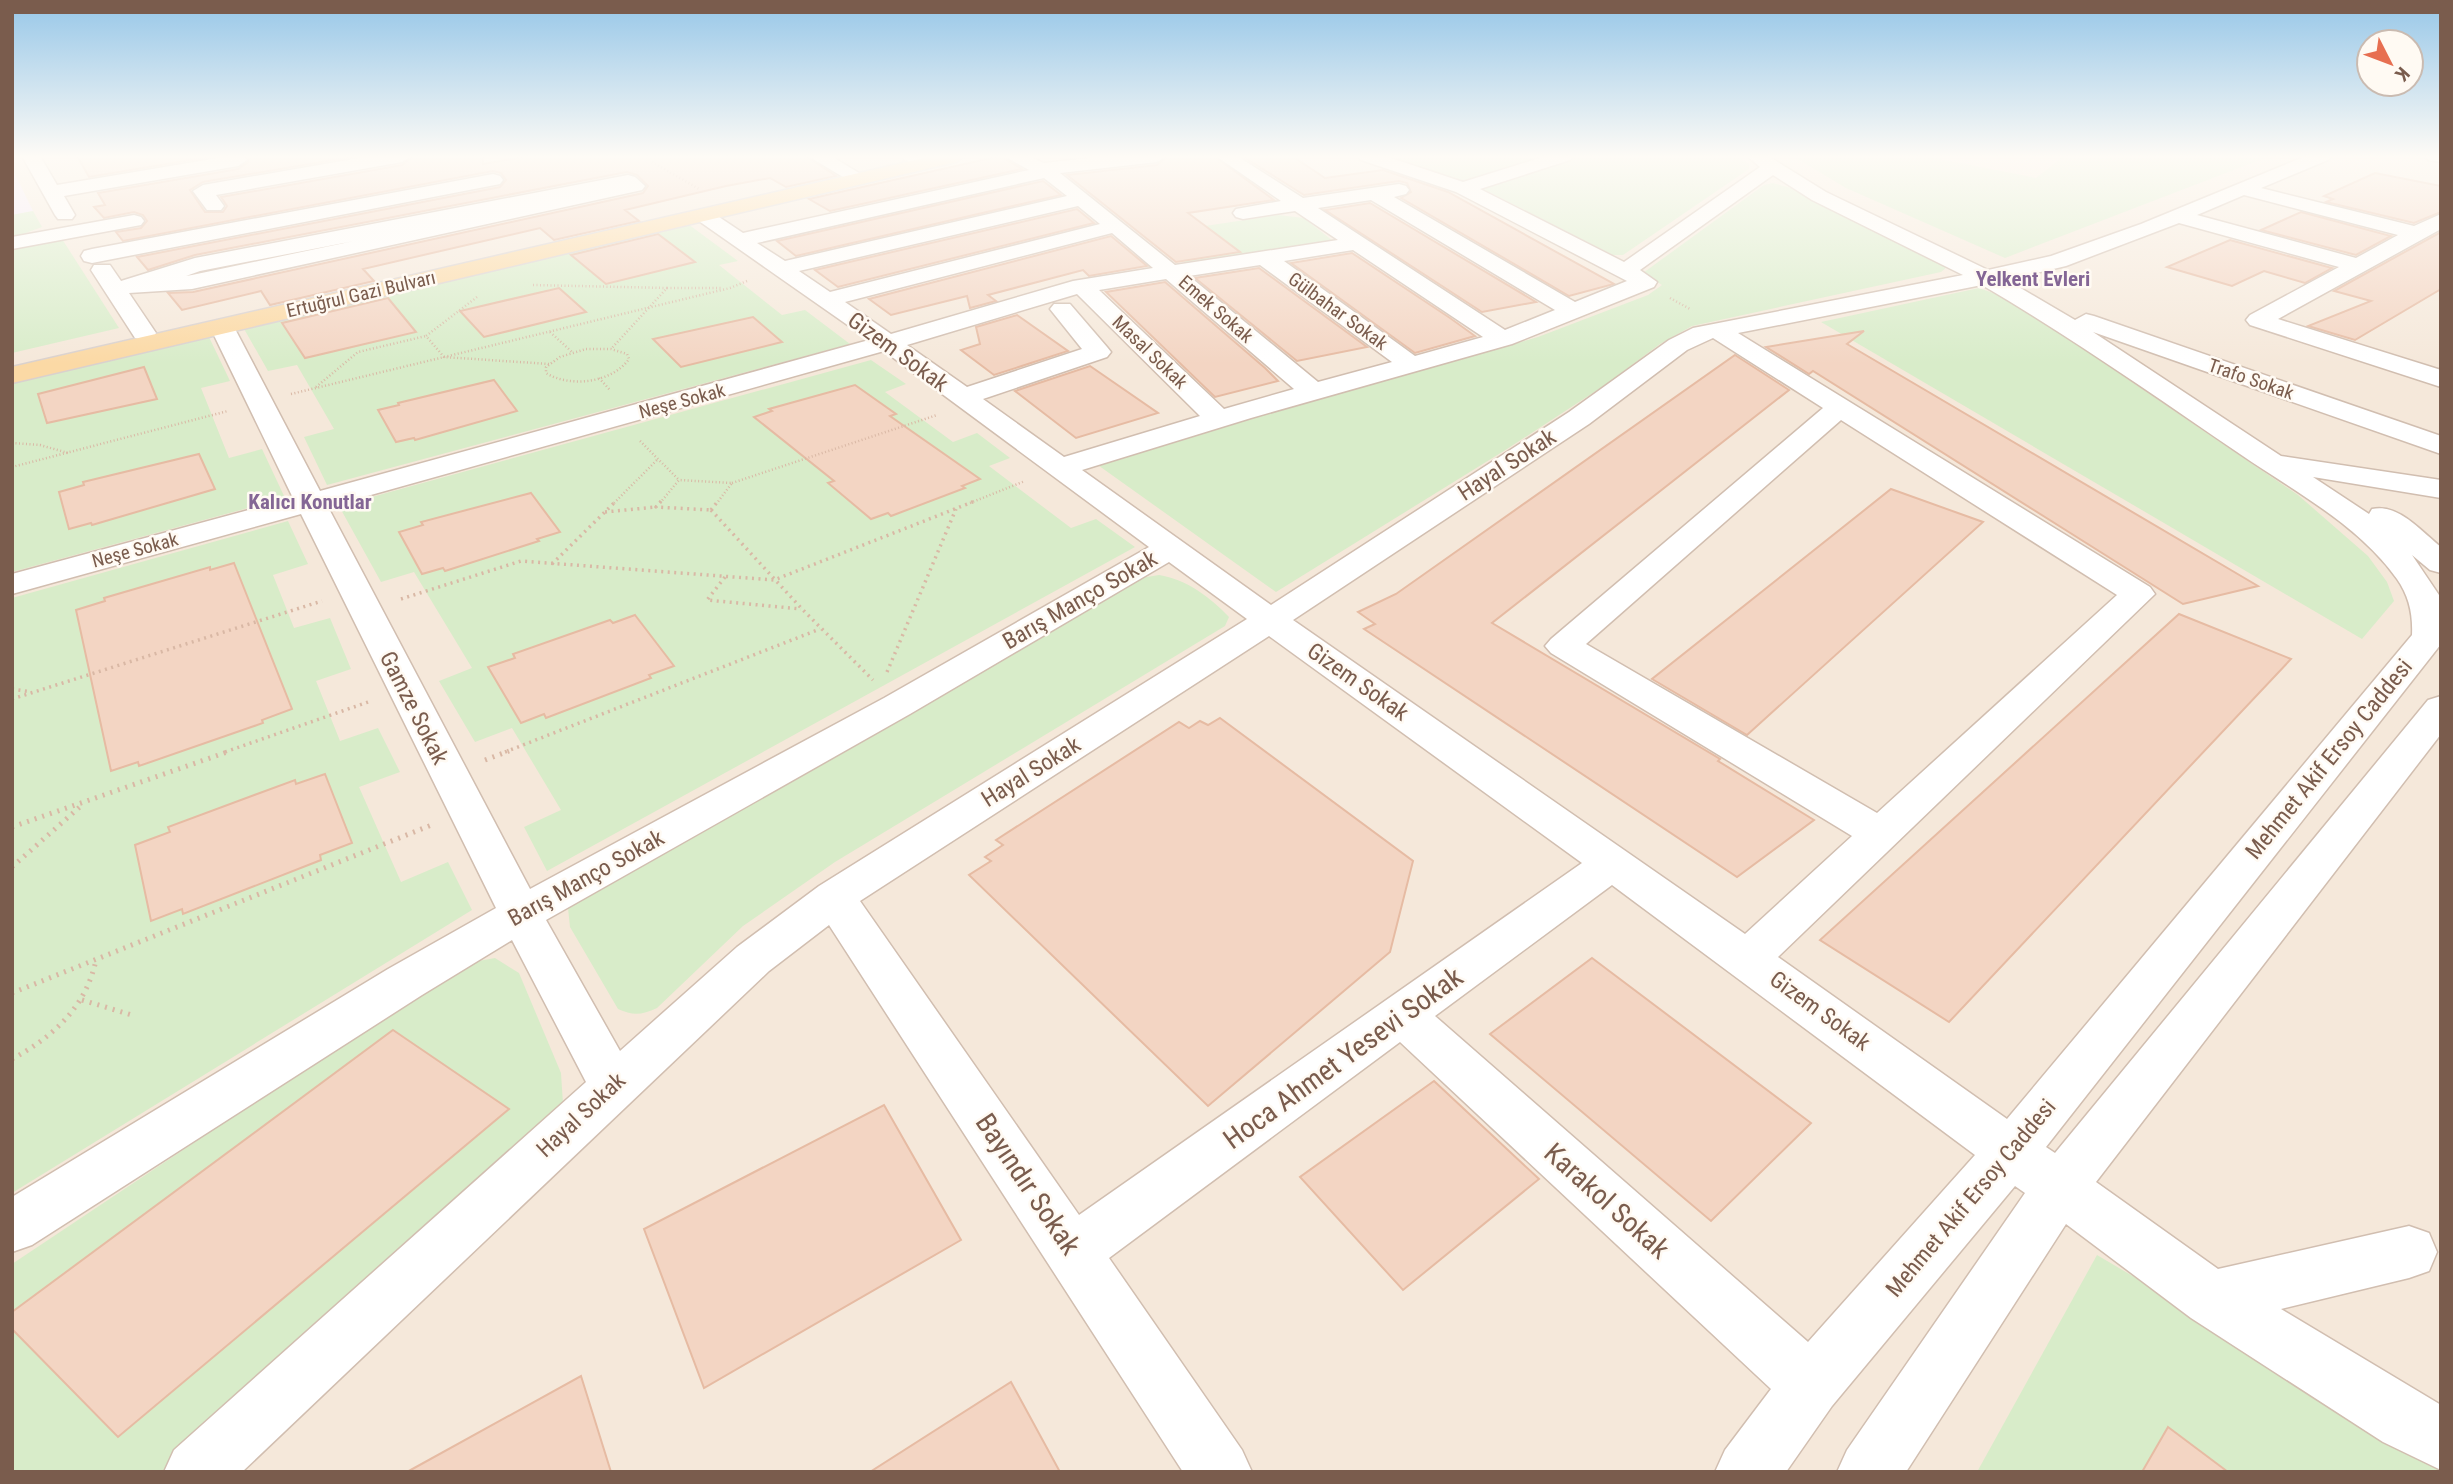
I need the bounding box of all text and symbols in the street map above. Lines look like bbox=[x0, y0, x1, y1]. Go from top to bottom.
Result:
north arrow bbox=[2355, 28, 2425, 98]
text: K bbox=[2390, 62, 2414, 86]
street label: Ertuğrul Gazi Bulvarı bbox=[284, 266, 438, 322]
street label: Gülbahar Sokak bbox=[1284, 267, 1393, 355]
district label: Yelkent Evleri bbox=[1976, 267, 2090, 291]
street label: Emek Sokak bbox=[1174, 270, 1258, 348]
street label: Gizem Sokak bbox=[843, 307, 954, 398]
street label: Masal Sokak bbox=[1108, 311, 1193, 394]
street label: Trafo Sokak bbox=[2205, 354, 2297, 405]
street label: Neşe Sokak bbox=[636, 378, 728, 424]
street label: Hayal Sokak bbox=[1453, 423, 1562, 507]
district label: Kalıcı Konutlar bbox=[248, 490, 372, 514]
street label: Neşe Sokak bbox=[89, 527, 181, 573]
street label: Barış Manço Sokak bbox=[998, 545, 1163, 655]
street label: Gizem Sokak bbox=[1302, 637, 1414, 727]
street label: Gamze Sokak bbox=[374, 647, 454, 770]
street label: Mehmet Akif Ersoy Caddesi bbox=[2240, 654, 2418, 864]
street label: Hayal Sokak bbox=[977, 731, 1086, 813]
street label: Barış Manço Sokak bbox=[503, 824, 669, 932]
street label: Hoca Ahmet Yesevi Sokak bbox=[1217, 960, 1469, 1156]
street label: Gizem Sokak bbox=[1765, 966, 1876, 1057]
street label: Hayal Sokak bbox=[531, 1067, 631, 1163]
street label: Mehmet Akif Ersoy Caddesi bbox=[1880, 1094, 2062, 1302]
street label: Bayındır Sokak bbox=[969, 1107, 1087, 1261]
street label: Karakol Sokak bbox=[1538, 1136, 1677, 1266]

